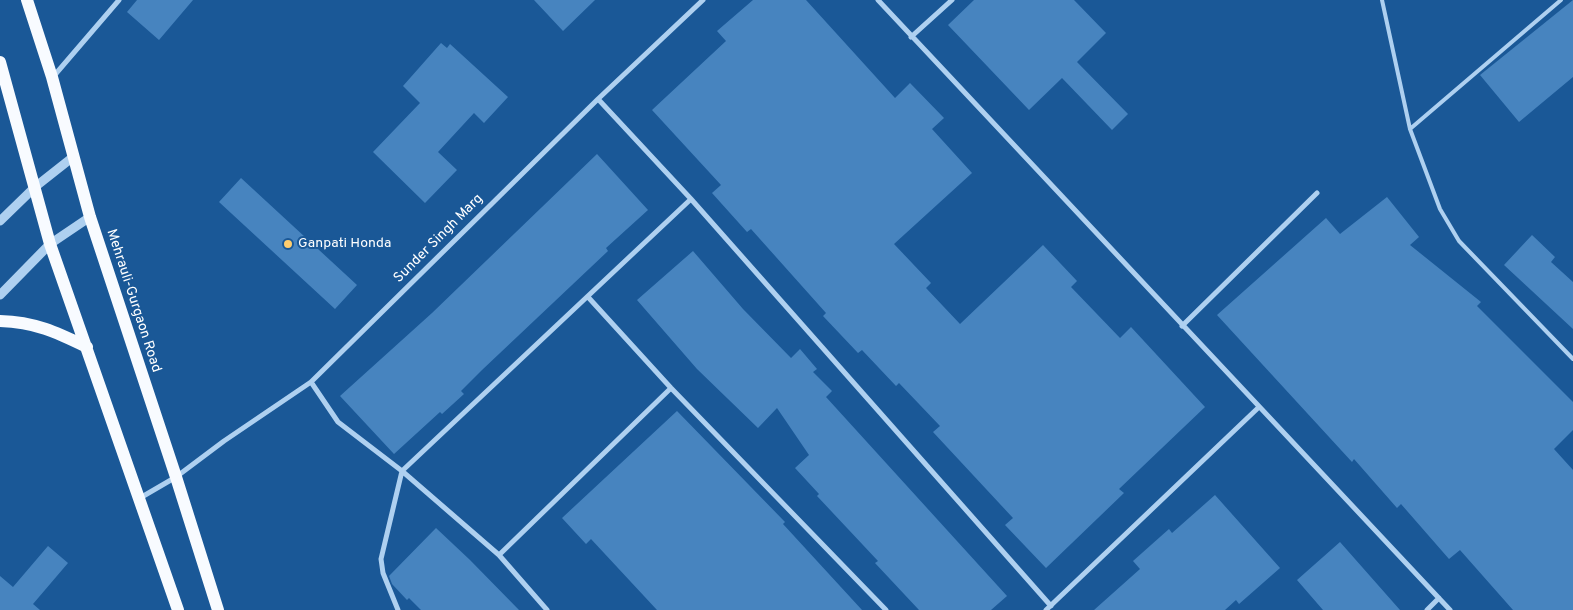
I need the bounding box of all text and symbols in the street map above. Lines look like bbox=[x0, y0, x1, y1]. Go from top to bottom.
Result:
street label: Sunder Singh Marg bbox=[391, 191, 487, 287]
street label: Mehrauli-Gurgaon Road bbox=[102, 227, 164, 375]
place label: Ganpati Honda bbox=[298, 236, 391, 252]
marker: Ganpati Honda bbox=[282, 238, 294, 250]

